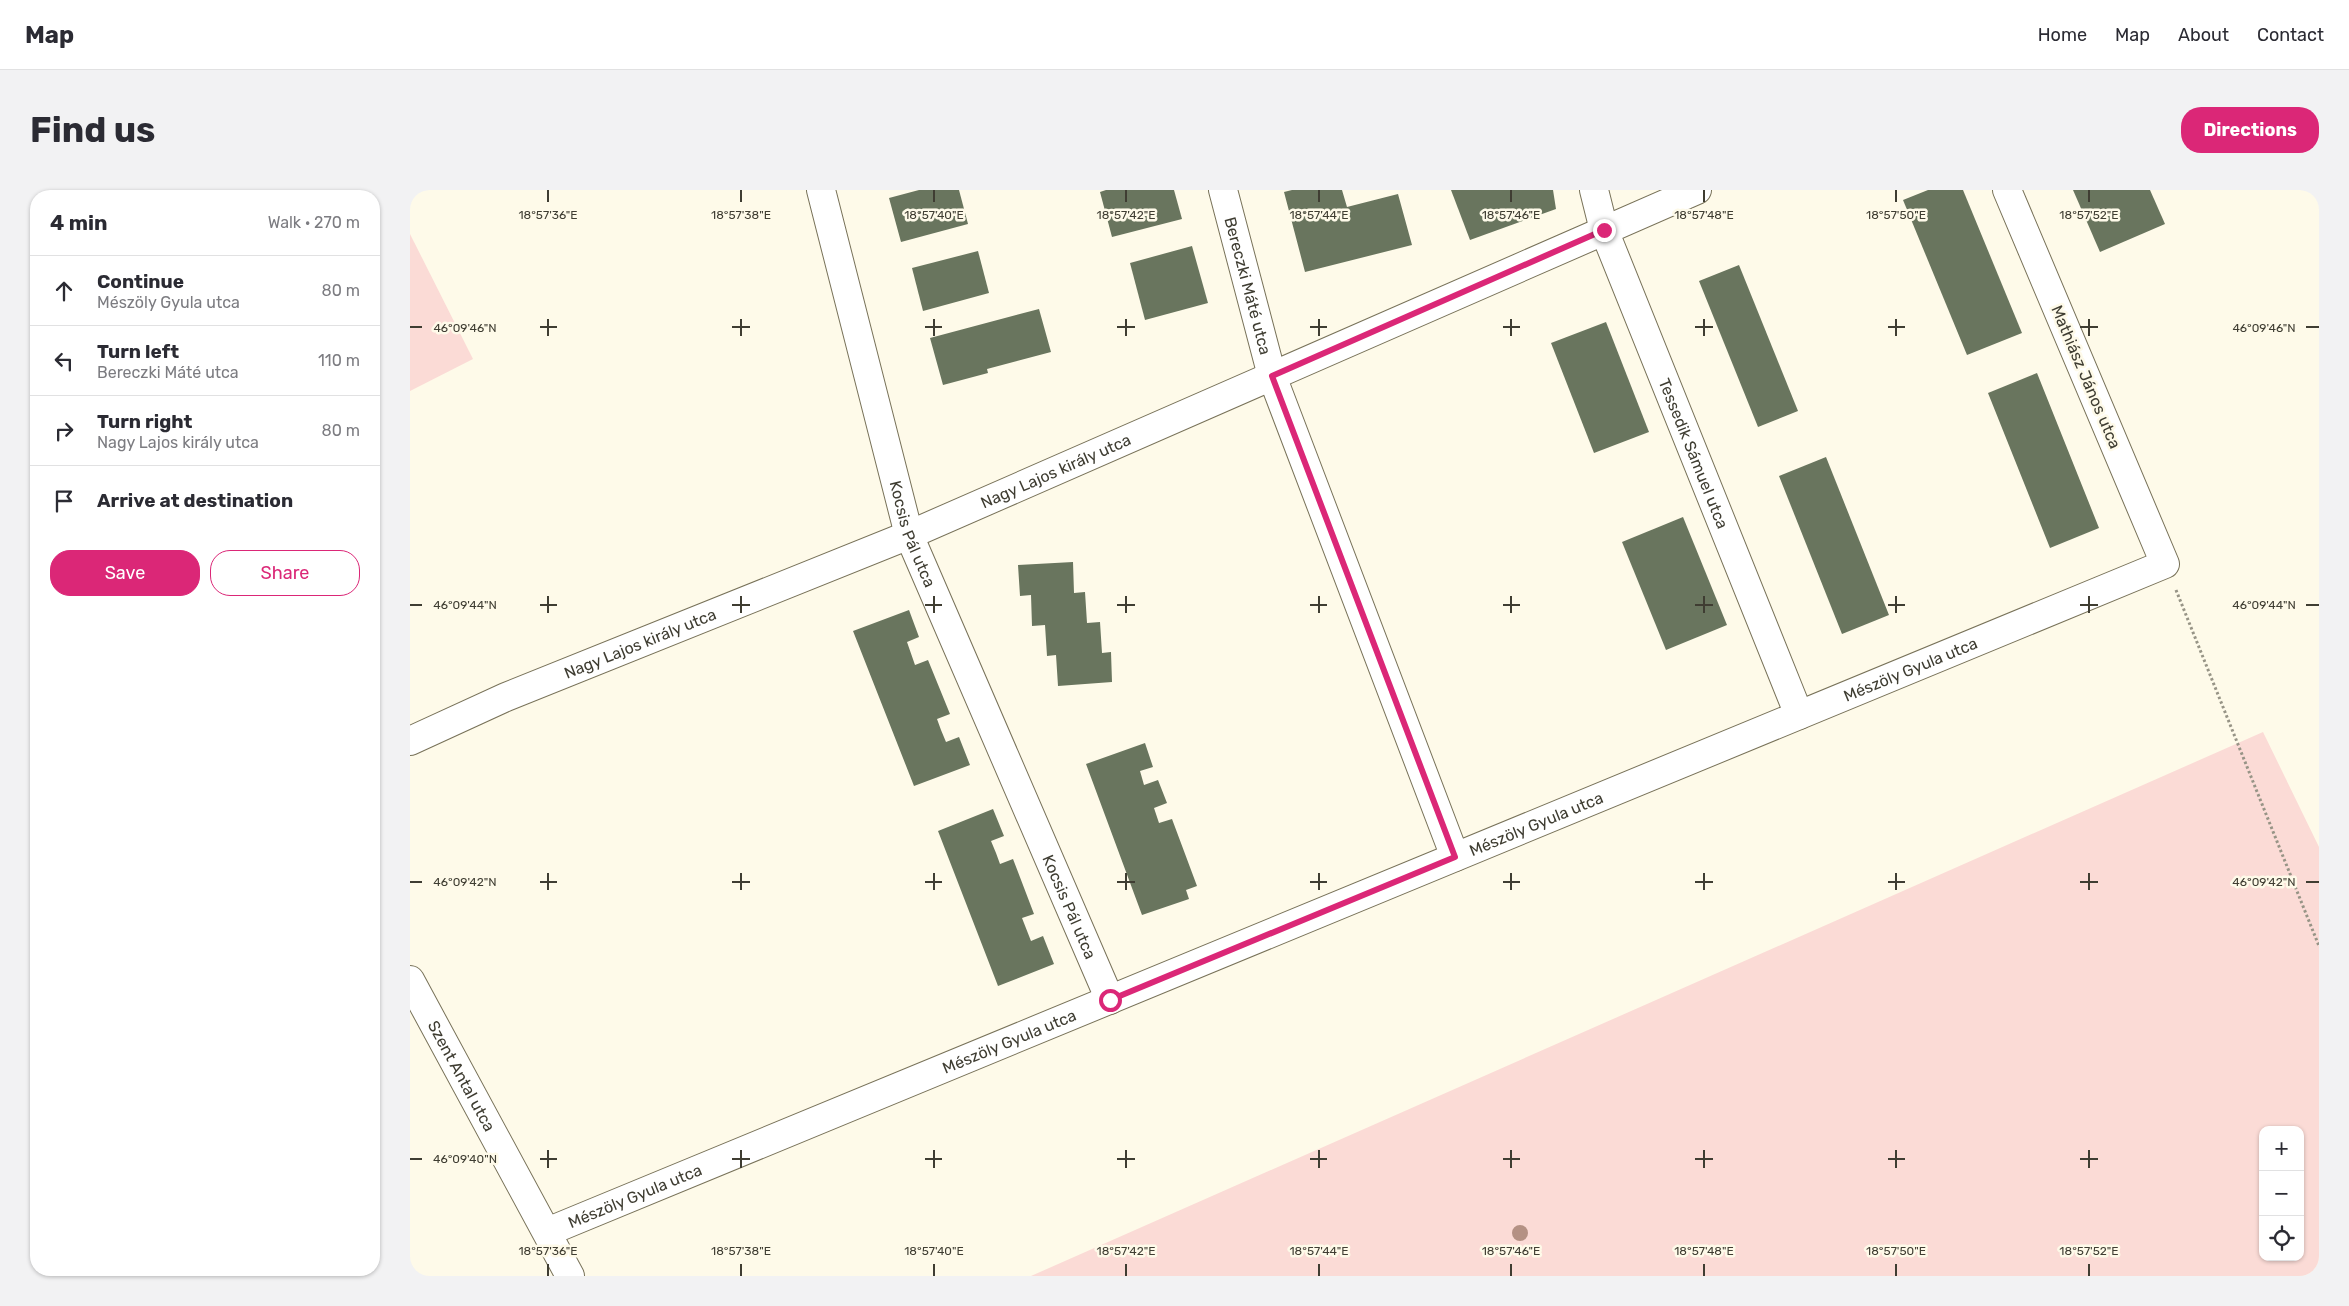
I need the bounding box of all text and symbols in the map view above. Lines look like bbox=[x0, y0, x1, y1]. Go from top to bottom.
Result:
text: Map bbox=[25, 21, 74, 49]
text: Home bbox=[2038, 24, 2087, 46]
text: Map bbox=[2115, 24, 2150, 46]
text: About bbox=[2178, 24, 2229, 46]
text: Contact bbox=[2257, 24, 2324, 46]
button: Directions bbox=[2181, 107, 2319, 153]
text: Find us bbox=[30, 109, 155, 151]
text: 18°57'36"E bbox=[518, 208, 578, 222]
text: 18°57'38"E bbox=[711, 208, 771, 222]
text: 18°57'40"E bbox=[904, 208, 964, 222]
text: 18°57'42"E bbox=[1097, 208, 1155, 222]
text: 18°57'44"E bbox=[1289, 208, 1349, 222]
text: 18°57'46"E bbox=[1482, 208, 1540, 222]
text: 18°57'48"E bbox=[1674, 208, 1734, 222]
text: 18°57'50"E bbox=[1866, 208, 1926, 222]
text: 18°57'52"E bbox=[2059, 208, 2119, 222]
text: 4 min bbox=[50, 210, 108, 235]
text: Walk · 270 m bbox=[268, 213, 360, 232]
street label: Bereczki Máté utca bbox=[1221, 215, 1275, 357]
route end bbox=[1593, 219, 1616, 242]
text: Continue bbox=[97, 270, 184, 293]
icon: ahead bbox=[50, 277, 78, 305]
text: 80 m bbox=[322, 281, 360, 300]
text: Mészöly Gyula utca bbox=[97, 293, 240, 312]
street label: Mathiász János utca bbox=[2047, 302, 2125, 452]
text: 46°09'46"N bbox=[433, 321, 497, 335]
text: 46°09'46"N bbox=[2232, 321, 2296, 335]
text: Turn left bbox=[97, 340, 179, 363]
icon: left bbox=[50, 347, 78, 375]
text: 110 m bbox=[318, 351, 360, 370]
text: Bereczki Máté utca bbox=[97, 363, 239, 382]
street label: Tessedik Sámuel utca bbox=[1655, 375, 1733, 531]
text: Turn right bbox=[97, 410, 192, 433]
icon: right bbox=[50, 417, 78, 445]
text: 80 m bbox=[322, 421, 360, 440]
street label: Nagy Lajos király utca bbox=[978, 430, 1134, 512]
text: Nagy Lajos király utca bbox=[97, 433, 259, 452]
street label: Kocsis Pál utca bbox=[886, 478, 940, 590]
icon: arrive bbox=[50, 487, 78, 515]
text: Arrive at destination bbox=[97, 489, 293, 512]
button: Save bbox=[50, 550, 200, 596]
button: Share bbox=[210, 550, 360, 596]
text: 46°09'44"N bbox=[433, 598, 497, 612]
text: 46°09'44"N bbox=[2232, 598, 2296, 612]
street label: Nagy Lajos király utca bbox=[561, 604, 719, 682]
street label: Mészöly Gyula utca bbox=[1841, 633, 1980, 705]
street label: Mészöly Gyula utca bbox=[1466, 788, 1606, 860]
street label: Kocsis Pál utca bbox=[1039, 852, 1101, 962]
text: 46°09'42"N bbox=[433, 875, 497, 889]
text: 46°09'42"N bbox=[2232, 875, 2296, 889]
route start bbox=[1099, 989, 1122, 1012]
street label: Mészöly Gyula utca bbox=[939, 1005, 1079, 1077]
street label: Szent Antal utca bbox=[424, 1017, 499, 1135]
map controls bbox=[2259, 1126, 2304, 1261]
button: + bbox=[2259, 1126, 2304, 1171]
text: 46°09'40"N bbox=[433, 1152, 497, 1166]
street label: Mészöly Gyula utca bbox=[565, 1160, 705, 1232]
button: − bbox=[2259, 1171, 2304, 1216]
button: locate bbox=[2259, 1216, 2304, 1261]
text: 18°57'36"E bbox=[518, 1244, 578, 1258]
text: 18°57'38"E bbox=[711, 1244, 771, 1258]
text: 18°57'40"E bbox=[904, 1244, 964, 1258]
text: 18°57'42"E bbox=[1097, 1244, 1155, 1258]
text: 18°57'44"E bbox=[1289, 1244, 1349, 1258]
text: 18°57'46"E bbox=[1482, 1244, 1540, 1258]
text: 18°57'48"E bbox=[1674, 1244, 1734, 1258]
text: 18°57'50"E bbox=[1866, 1244, 1926, 1258]
text: 18°57'52"E bbox=[2059, 1244, 2119, 1258]

